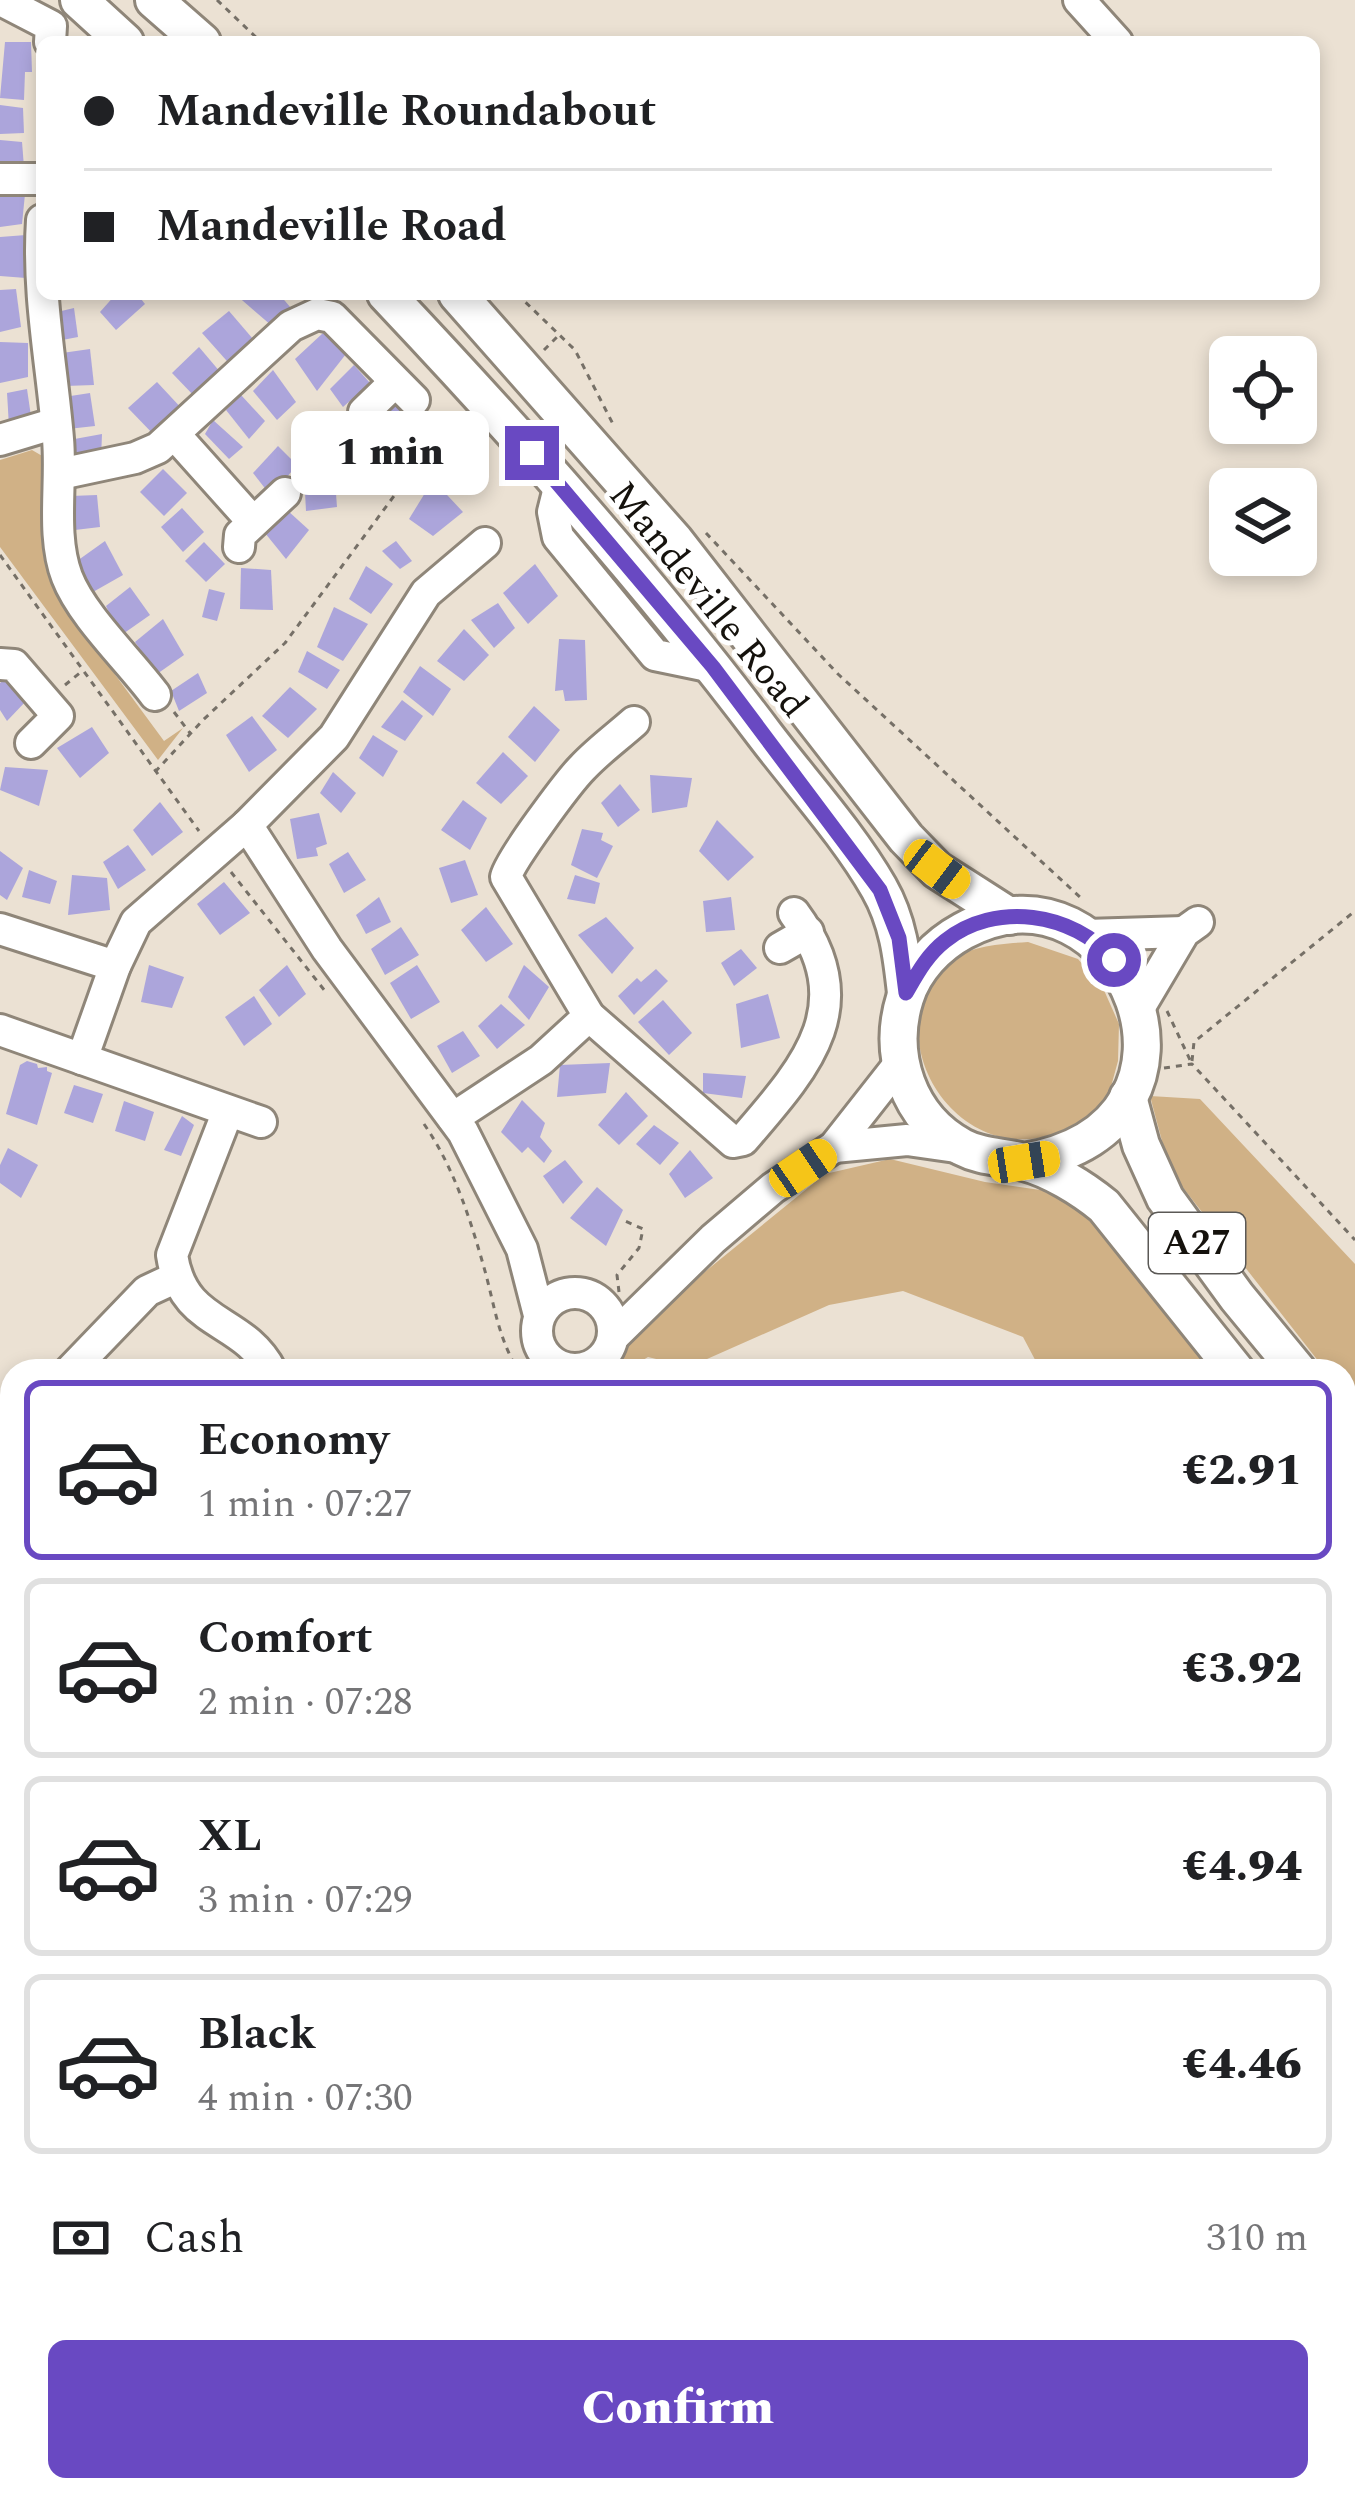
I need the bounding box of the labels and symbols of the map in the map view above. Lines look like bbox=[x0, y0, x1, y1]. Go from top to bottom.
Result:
callout: 1 min bbox=[292, 411, 490, 495]
route end bbox=[505, 426, 559, 480]
street label: Mandeville Road bbox=[594, 469, 822, 731]
car bbox=[897, 833, 977, 905]
route start bbox=[1087, 933, 1141, 987]
car bbox=[763, 1133, 843, 1203]
car bbox=[986, 1139, 1062, 1185]
road number: A27 bbox=[1149, 1213, 1245, 1273]

